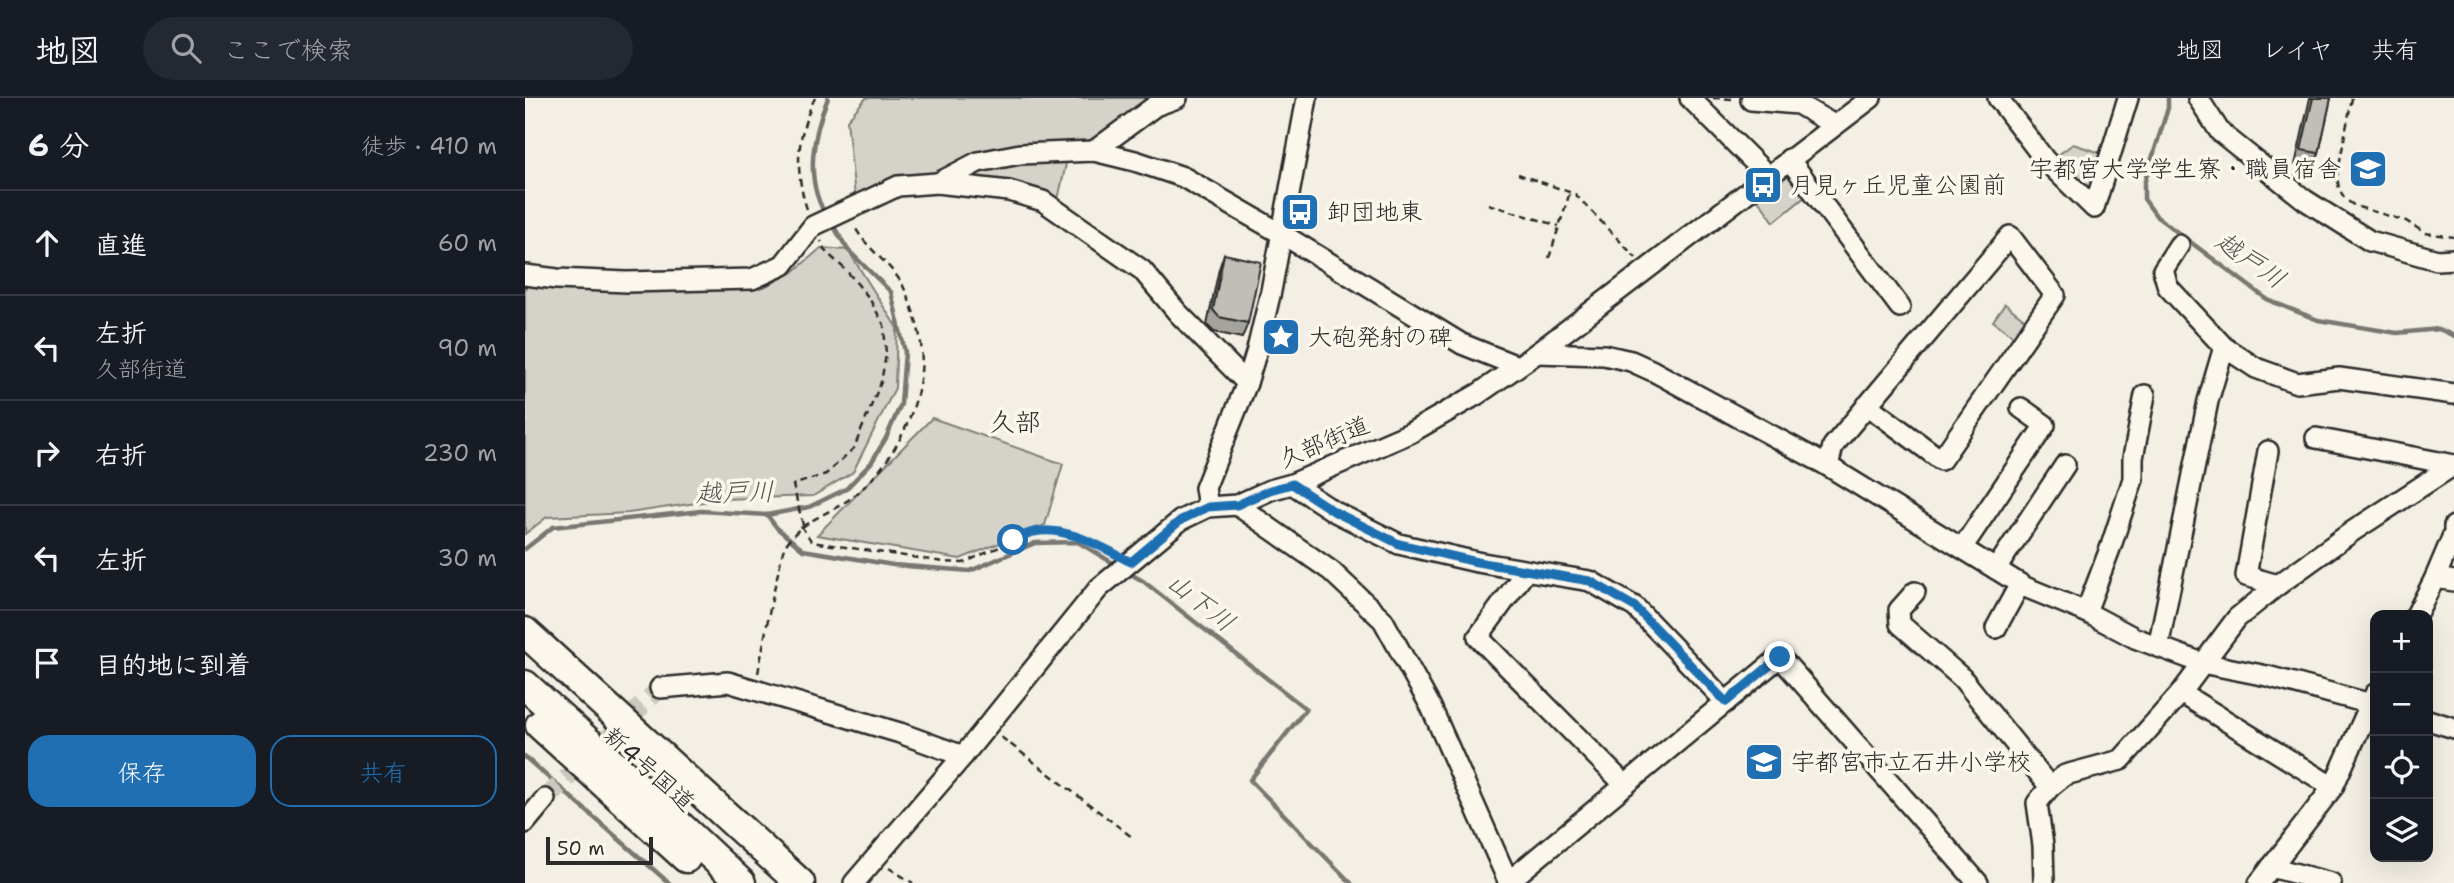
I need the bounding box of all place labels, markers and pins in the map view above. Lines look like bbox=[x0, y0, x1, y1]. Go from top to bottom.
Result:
school or university icon: 宇都宮大学学生寮・職員宿舎 bbox=[2347, 148, 2389, 190]
place label: 宇都宮大学学生寮・職員宿舎 bbox=[2029, 153, 2341, 185]
bus stop icon: 月見ヶ丘児童公園前 bbox=[1742, 164, 1784, 206]
place label: 月見ヶ丘児童公園前 bbox=[1790, 169, 2006, 201]
bus stop icon: 卸団地東 bbox=[1279, 191, 1321, 233]
place label: 卸団地東 bbox=[1327, 196, 1423, 228]
place icon: 大砲発射の碑 bbox=[1260, 316, 1302, 358]
place label: 大砲発射の碑 bbox=[1308, 321, 1452, 353]
school or university icon: 宇都宮市立石井小学校 bbox=[1743, 741, 1785, 783]
place label: 宇都宮市立石井小学校 bbox=[1791, 746, 2031, 778]

